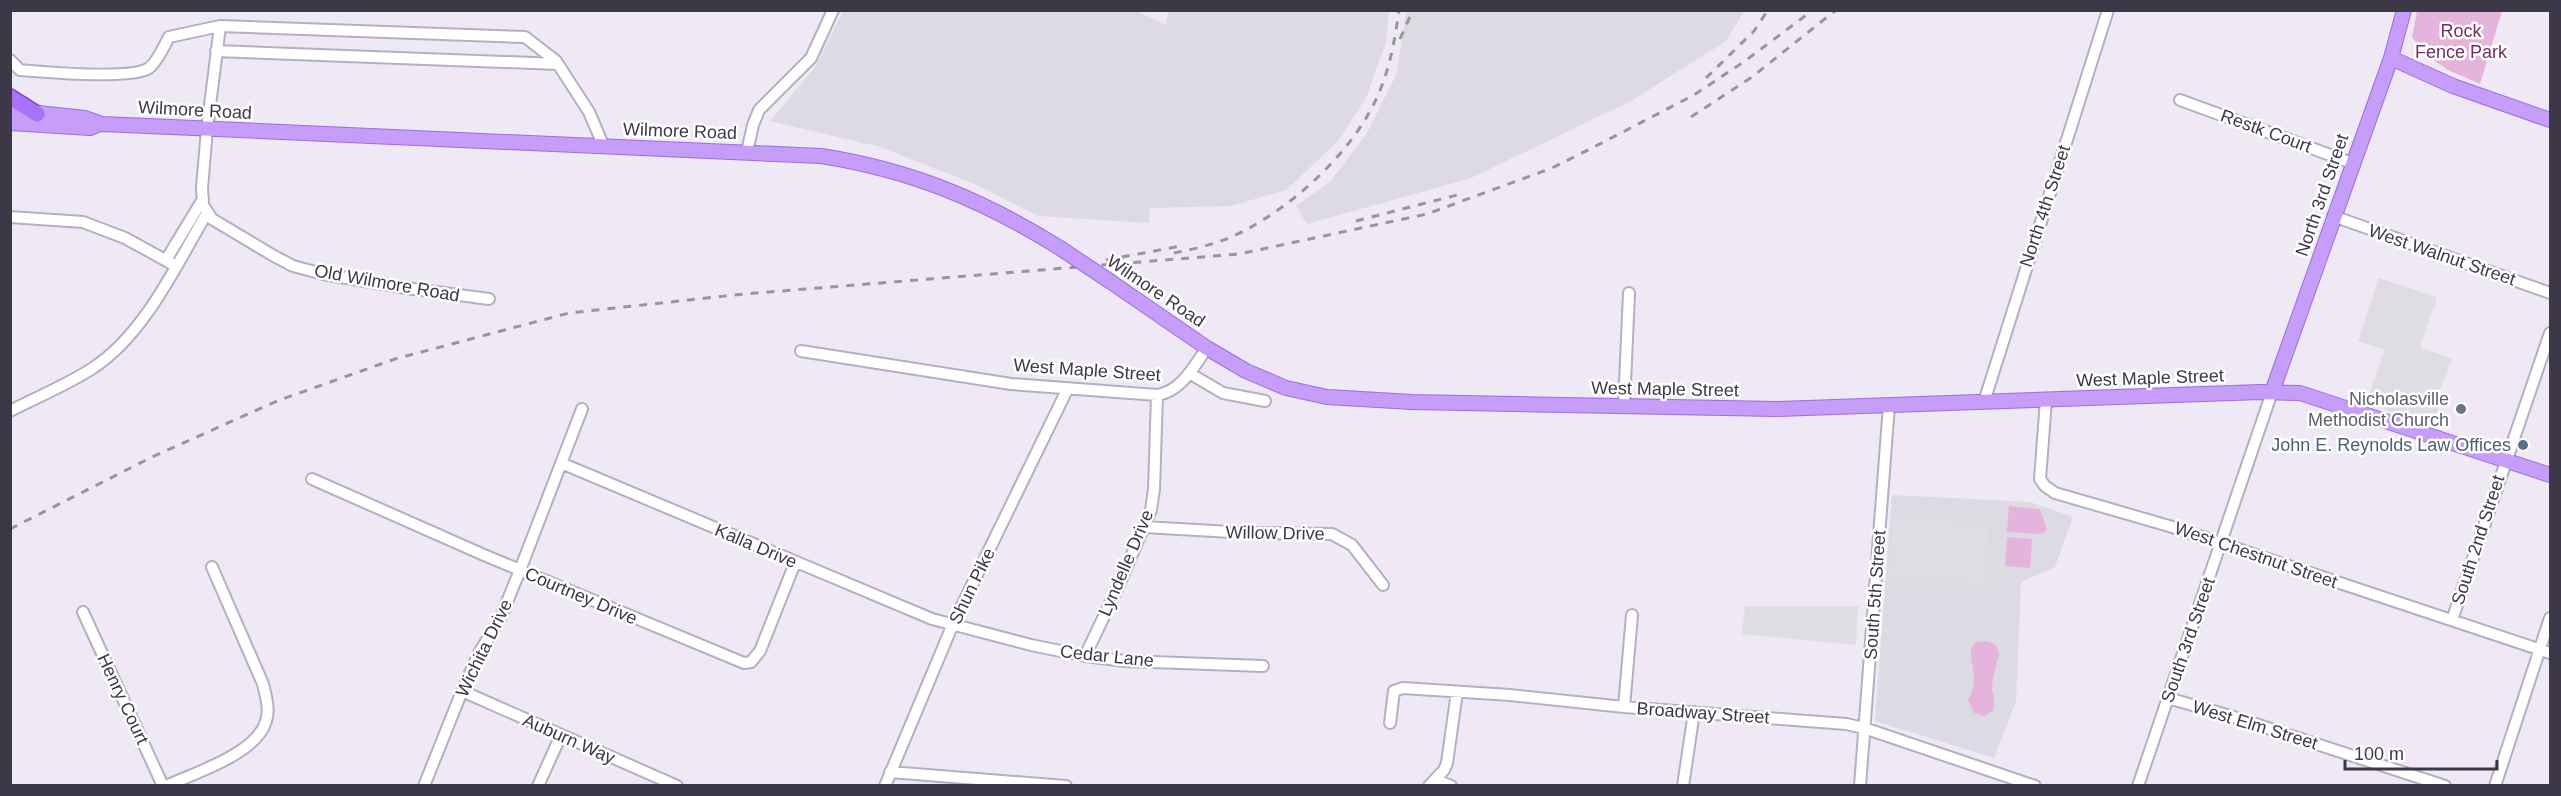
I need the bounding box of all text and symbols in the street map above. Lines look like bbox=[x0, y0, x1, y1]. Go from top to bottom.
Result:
park label: Rock Fence Park bbox=[2415, 21, 2508, 62]
street label: Wilmore Road bbox=[138, 97, 252, 123]
street label: Restk Court bbox=[2218, 105, 2314, 157]
street label: Wilmore Road bbox=[623, 119, 737, 143]
street label: North 3rd Street bbox=[2292, 131, 2352, 259]
street label: North 4th Street bbox=[2016, 142, 2074, 270]
street label: West Walnut Street bbox=[2366, 220, 2518, 290]
street label: Wilmore Road bbox=[1103, 251, 1209, 331]
street label: Old Wilmore Road bbox=[313, 260, 461, 306]
street label: West Maple Street bbox=[1013, 355, 1161, 385]
street label: West Maple Street bbox=[2076, 365, 2224, 391]
street label: West Maple Street bbox=[1591, 378, 1739, 400]
place label: Nicholasville Methodist Church bbox=[2308, 389, 2449, 430]
marker: Nicholasville Methodist Church bbox=[2454, 402, 2468, 416]
place label: John E. Reynolds Law Offices bbox=[2271, 435, 2511, 455]
marker: John E. Reynolds Law Offices bbox=[2516, 438, 2530, 452]
street label: South 2nd Street bbox=[2448, 473, 2508, 607]
street label: Lyndelle Drive bbox=[1095, 507, 1157, 619]
street label: West Chestnut Street bbox=[2172, 518, 2340, 592]
street label: Kalla Drive bbox=[712, 520, 800, 572]
street label: Willow Drive bbox=[1225, 522, 1325, 544]
street label: South 5th Street bbox=[1860, 529, 1890, 661]
street label: Shun Pike bbox=[945, 545, 999, 627]
street label: Courtney Drive bbox=[522, 563, 640, 629]
street label: South 3rd Street bbox=[2157, 575, 2219, 705]
street label: Wichita Drive bbox=[452, 596, 516, 700]
street label: Cedar Lane bbox=[1059, 641, 1155, 671]
street label: Henry Court bbox=[93, 651, 153, 747]
street label: West Elm Street bbox=[2190, 696, 2320, 754]
street label: Broadway Street bbox=[1636, 698, 1770, 728]
street label: Auburn Way bbox=[520, 710, 618, 768]
scale bar bbox=[2345, 733, 2496, 771]
text: 100 m bbox=[2354, 744, 2404, 764]

